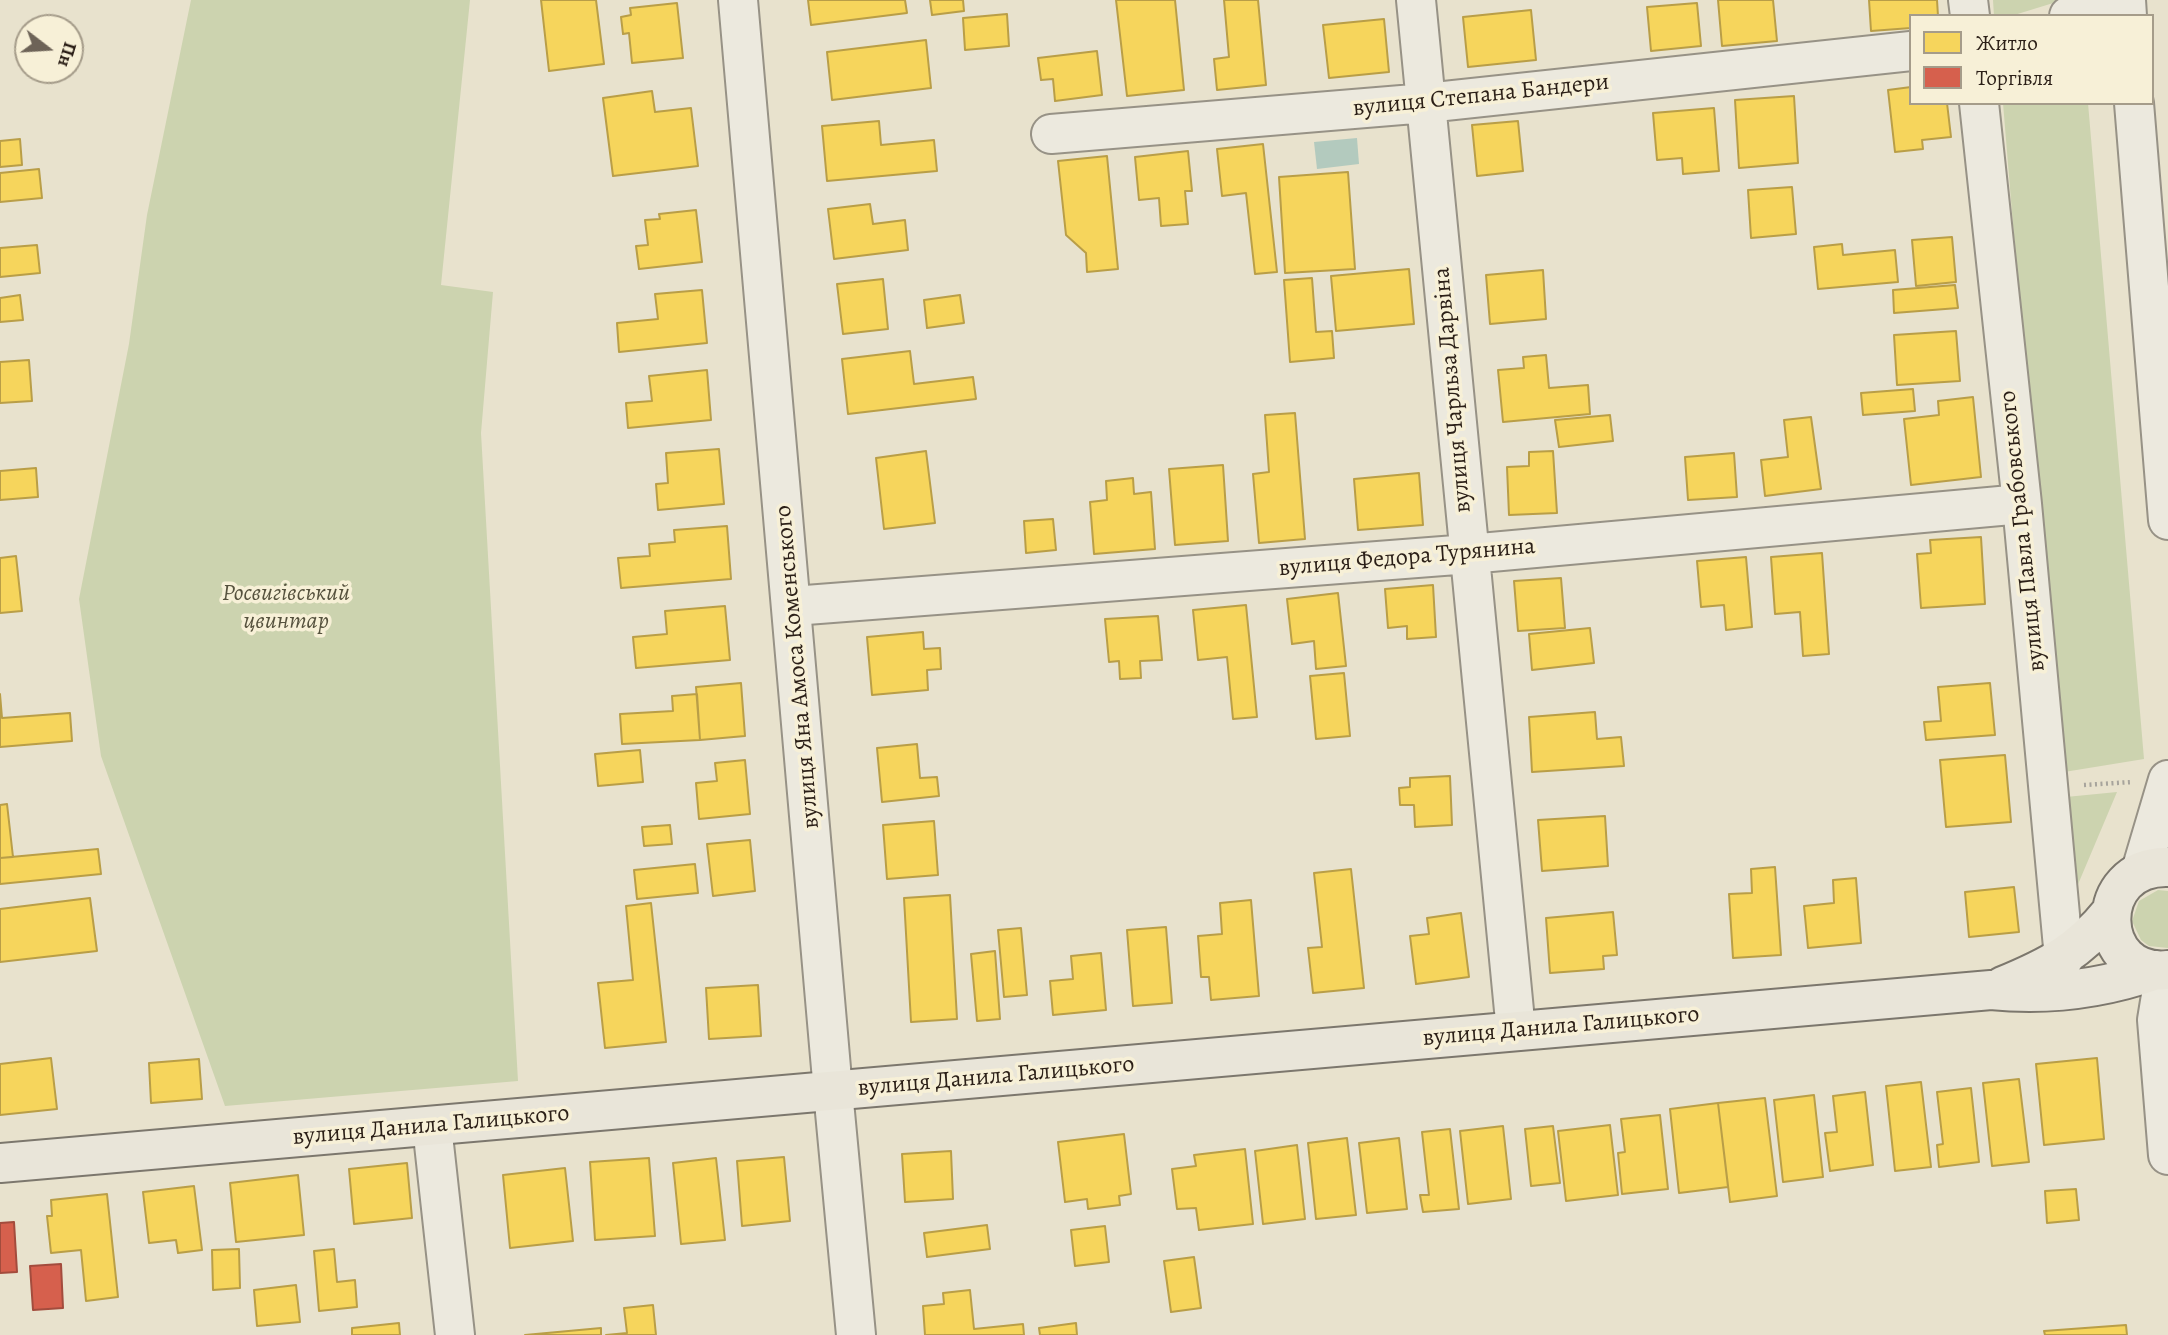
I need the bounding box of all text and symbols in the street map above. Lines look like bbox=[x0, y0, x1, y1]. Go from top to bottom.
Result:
north arrow bbox=[14, 14, 84, 84]
legend bbox=[1909, 14, 2154, 105]
text: Житло bbox=[1976, 29, 2038, 57]
text: Пн bbox=[51, 39, 83, 70]
text: Торгівля bbox=[1976, 64, 2053, 92]
street label: вулиця Степана Бандери bbox=[1351, 68, 1611, 124]
street label: вулиця Чарльза Дарвіна bbox=[1428, 266, 1478, 514]
street label: вулиця Павла Грабовського bbox=[1994, 389, 2052, 673]
street label: вулиця Яна Амоса Коменського bbox=[770, 504, 826, 830]
street label: вулиця Федора Турянина bbox=[1277, 532, 1537, 584]
park label: Росвигівський цвинтар bbox=[222, 580, 350, 636]
street label: вулиця Данила Галицького bbox=[1421, 1001, 1701, 1053]
street label: вулиця Данила Галицького bbox=[856, 1051, 1136, 1103]
street label: вулиця Данила Галицького bbox=[291, 1100, 571, 1152]

